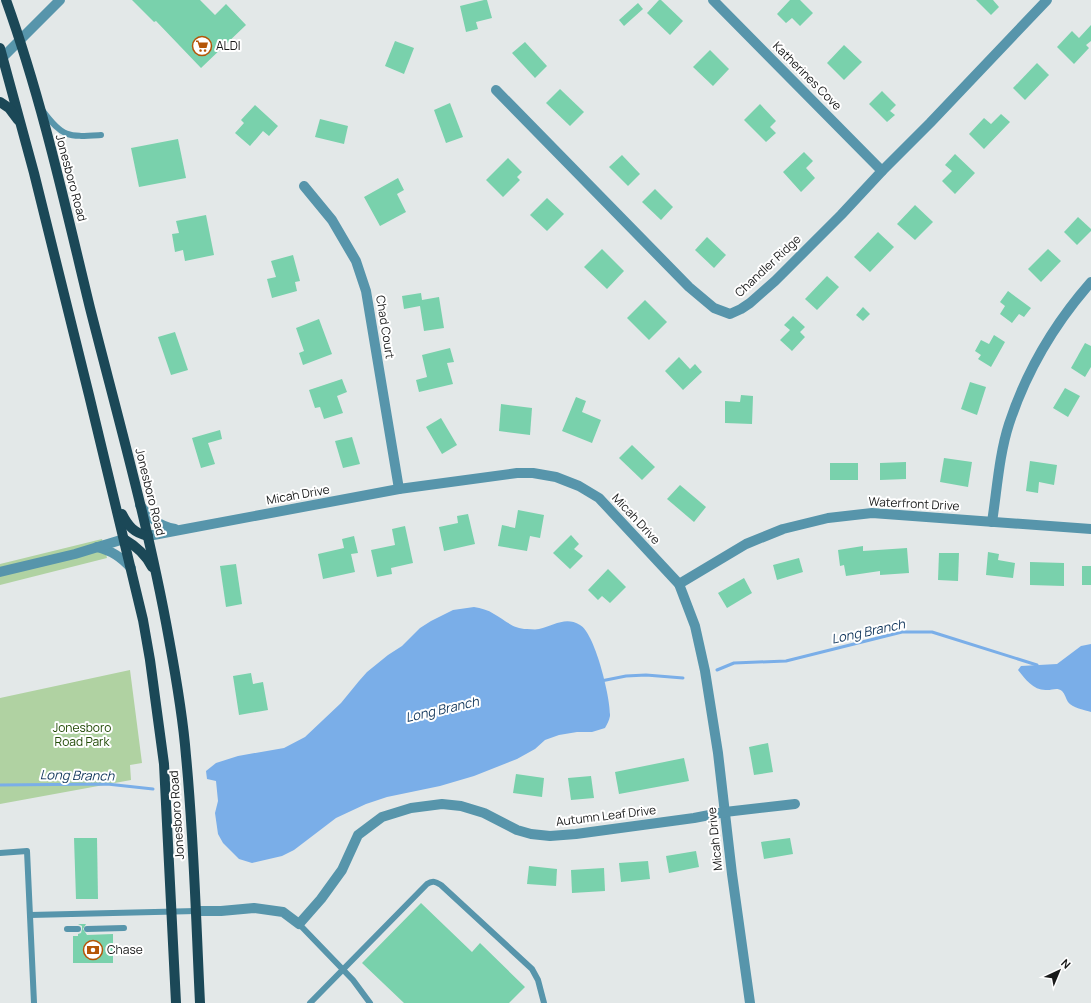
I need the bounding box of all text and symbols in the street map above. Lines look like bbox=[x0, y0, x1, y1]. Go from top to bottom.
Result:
supermarket icon: ALDI bbox=[191, 35, 213, 57]
place label: ALDI bbox=[216, 37, 241, 54]
street label: Katherines Cove bbox=[769, 37, 846, 114]
street label: Jonesboro Road bbox=[52, 132, 91, 223]
street label: Chandler Ridge bbox=[731, 231, 804, 301]
street label: Chad Court bbox=[372, 294, 399, 360]
street label: Jonesboro Road bbox=[131, 446, 170, 537]
street label: Micah Drive bbox=[265, 481, 331, 508]
street label: Micah Drive bbox=[608, 490, 664, 548]
street label: Waterfront Drive bbox=[868, 493, 960, 514]
water label: Long Branch bbox=[830, 614, 908, 648]
water label: Long Branch bbox=[404, 692, 482, 726]
park label: Jonesboro Road Park bbox=[53, 719, 111, 750]
water label: Long Branch bbox=[40, 765, 116, 785]
street label: Jonesboro Road bbox=[165, 770, 188, 860]
street label: Autumn Leaf Drive bbox=[555, 801, 657, 830]
street label: Micah Drive bbox=[703, 806, 726, 872]
bank icon: Chase bbox=[82, 939, 104, 961]
place label: Chase bbox=[107, 941, 143, 958]
north arrow bbox=[1039, 951, 1079, 991]
text: N bbox=[1058, 955, 1074, 972]

